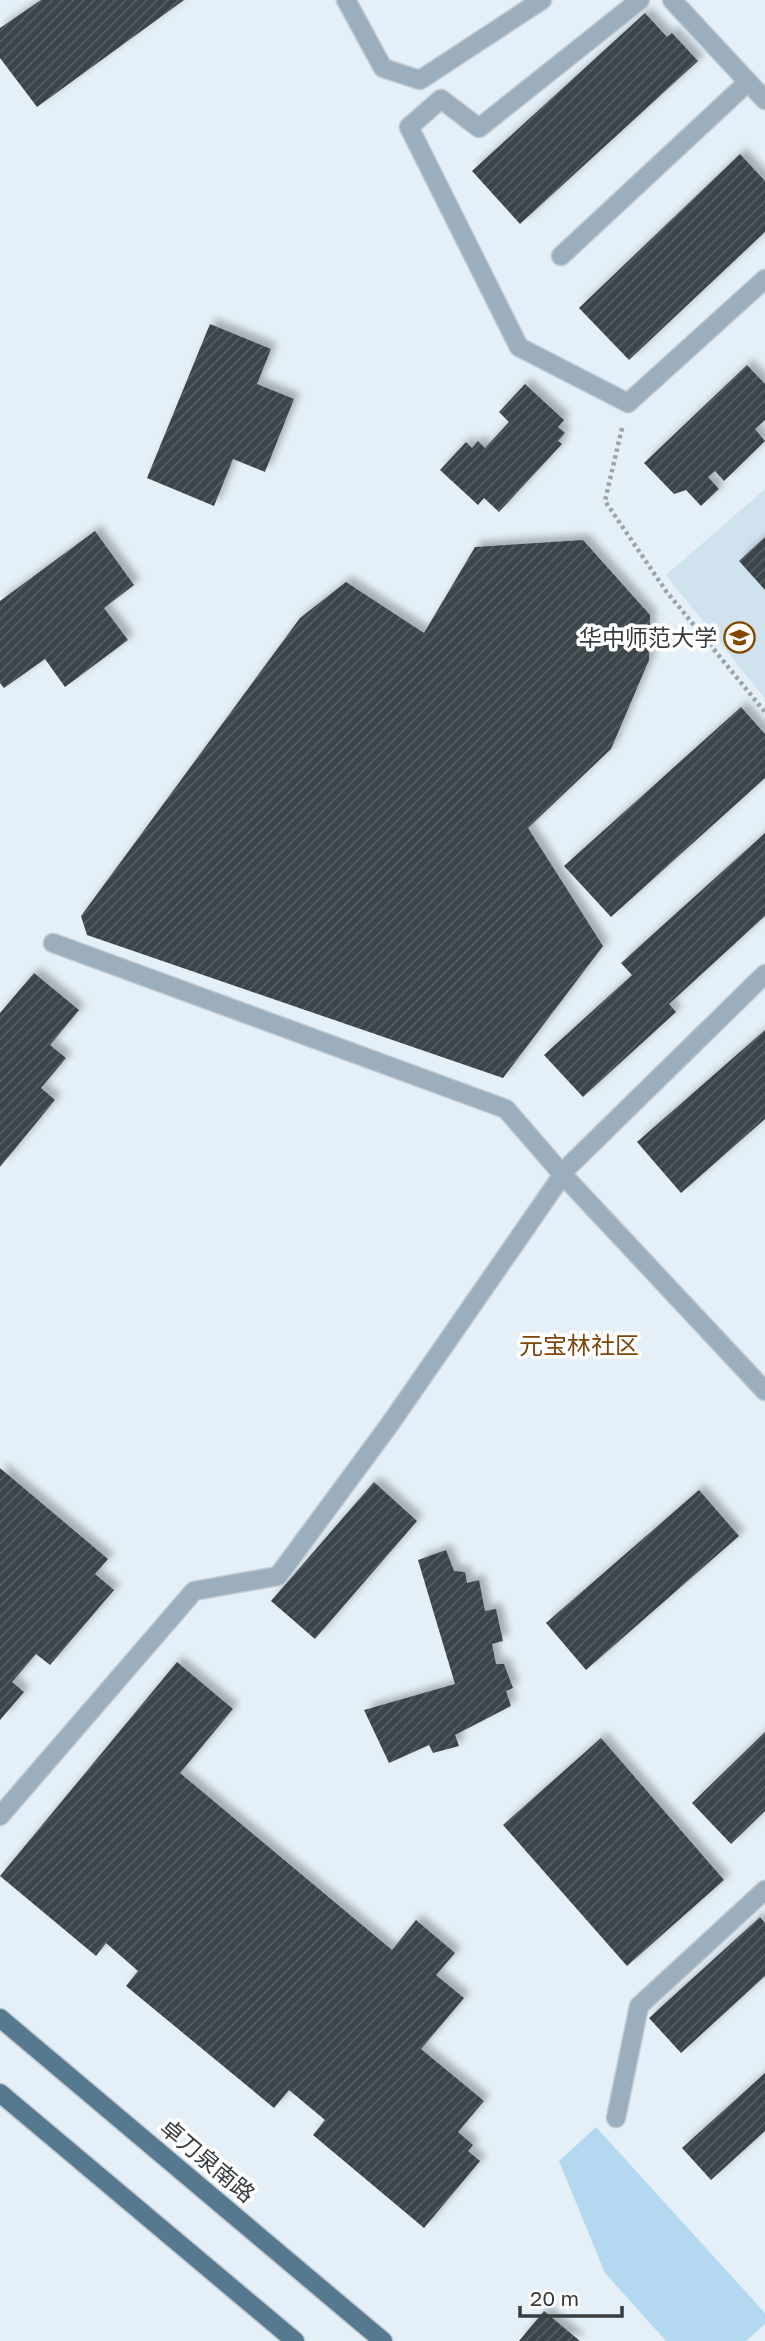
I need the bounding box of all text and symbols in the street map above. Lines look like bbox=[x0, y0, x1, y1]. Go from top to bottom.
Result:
school or university icon: 华中师范大学 bbox=[723, 620, 757, 654]
place label: 华中师范大学 bbox=[579, 623, 717, 651]
district label: 元宝林社区 bbox=[519, 1330, 639, 1359]
street label: 卓刀泉南路 bbox=[155, 2112, 261, 2208]
scale bar bbox=[520, 2274, 622, 2318]
text: 20 m bbox=[530, 2285, 579, 2311]

